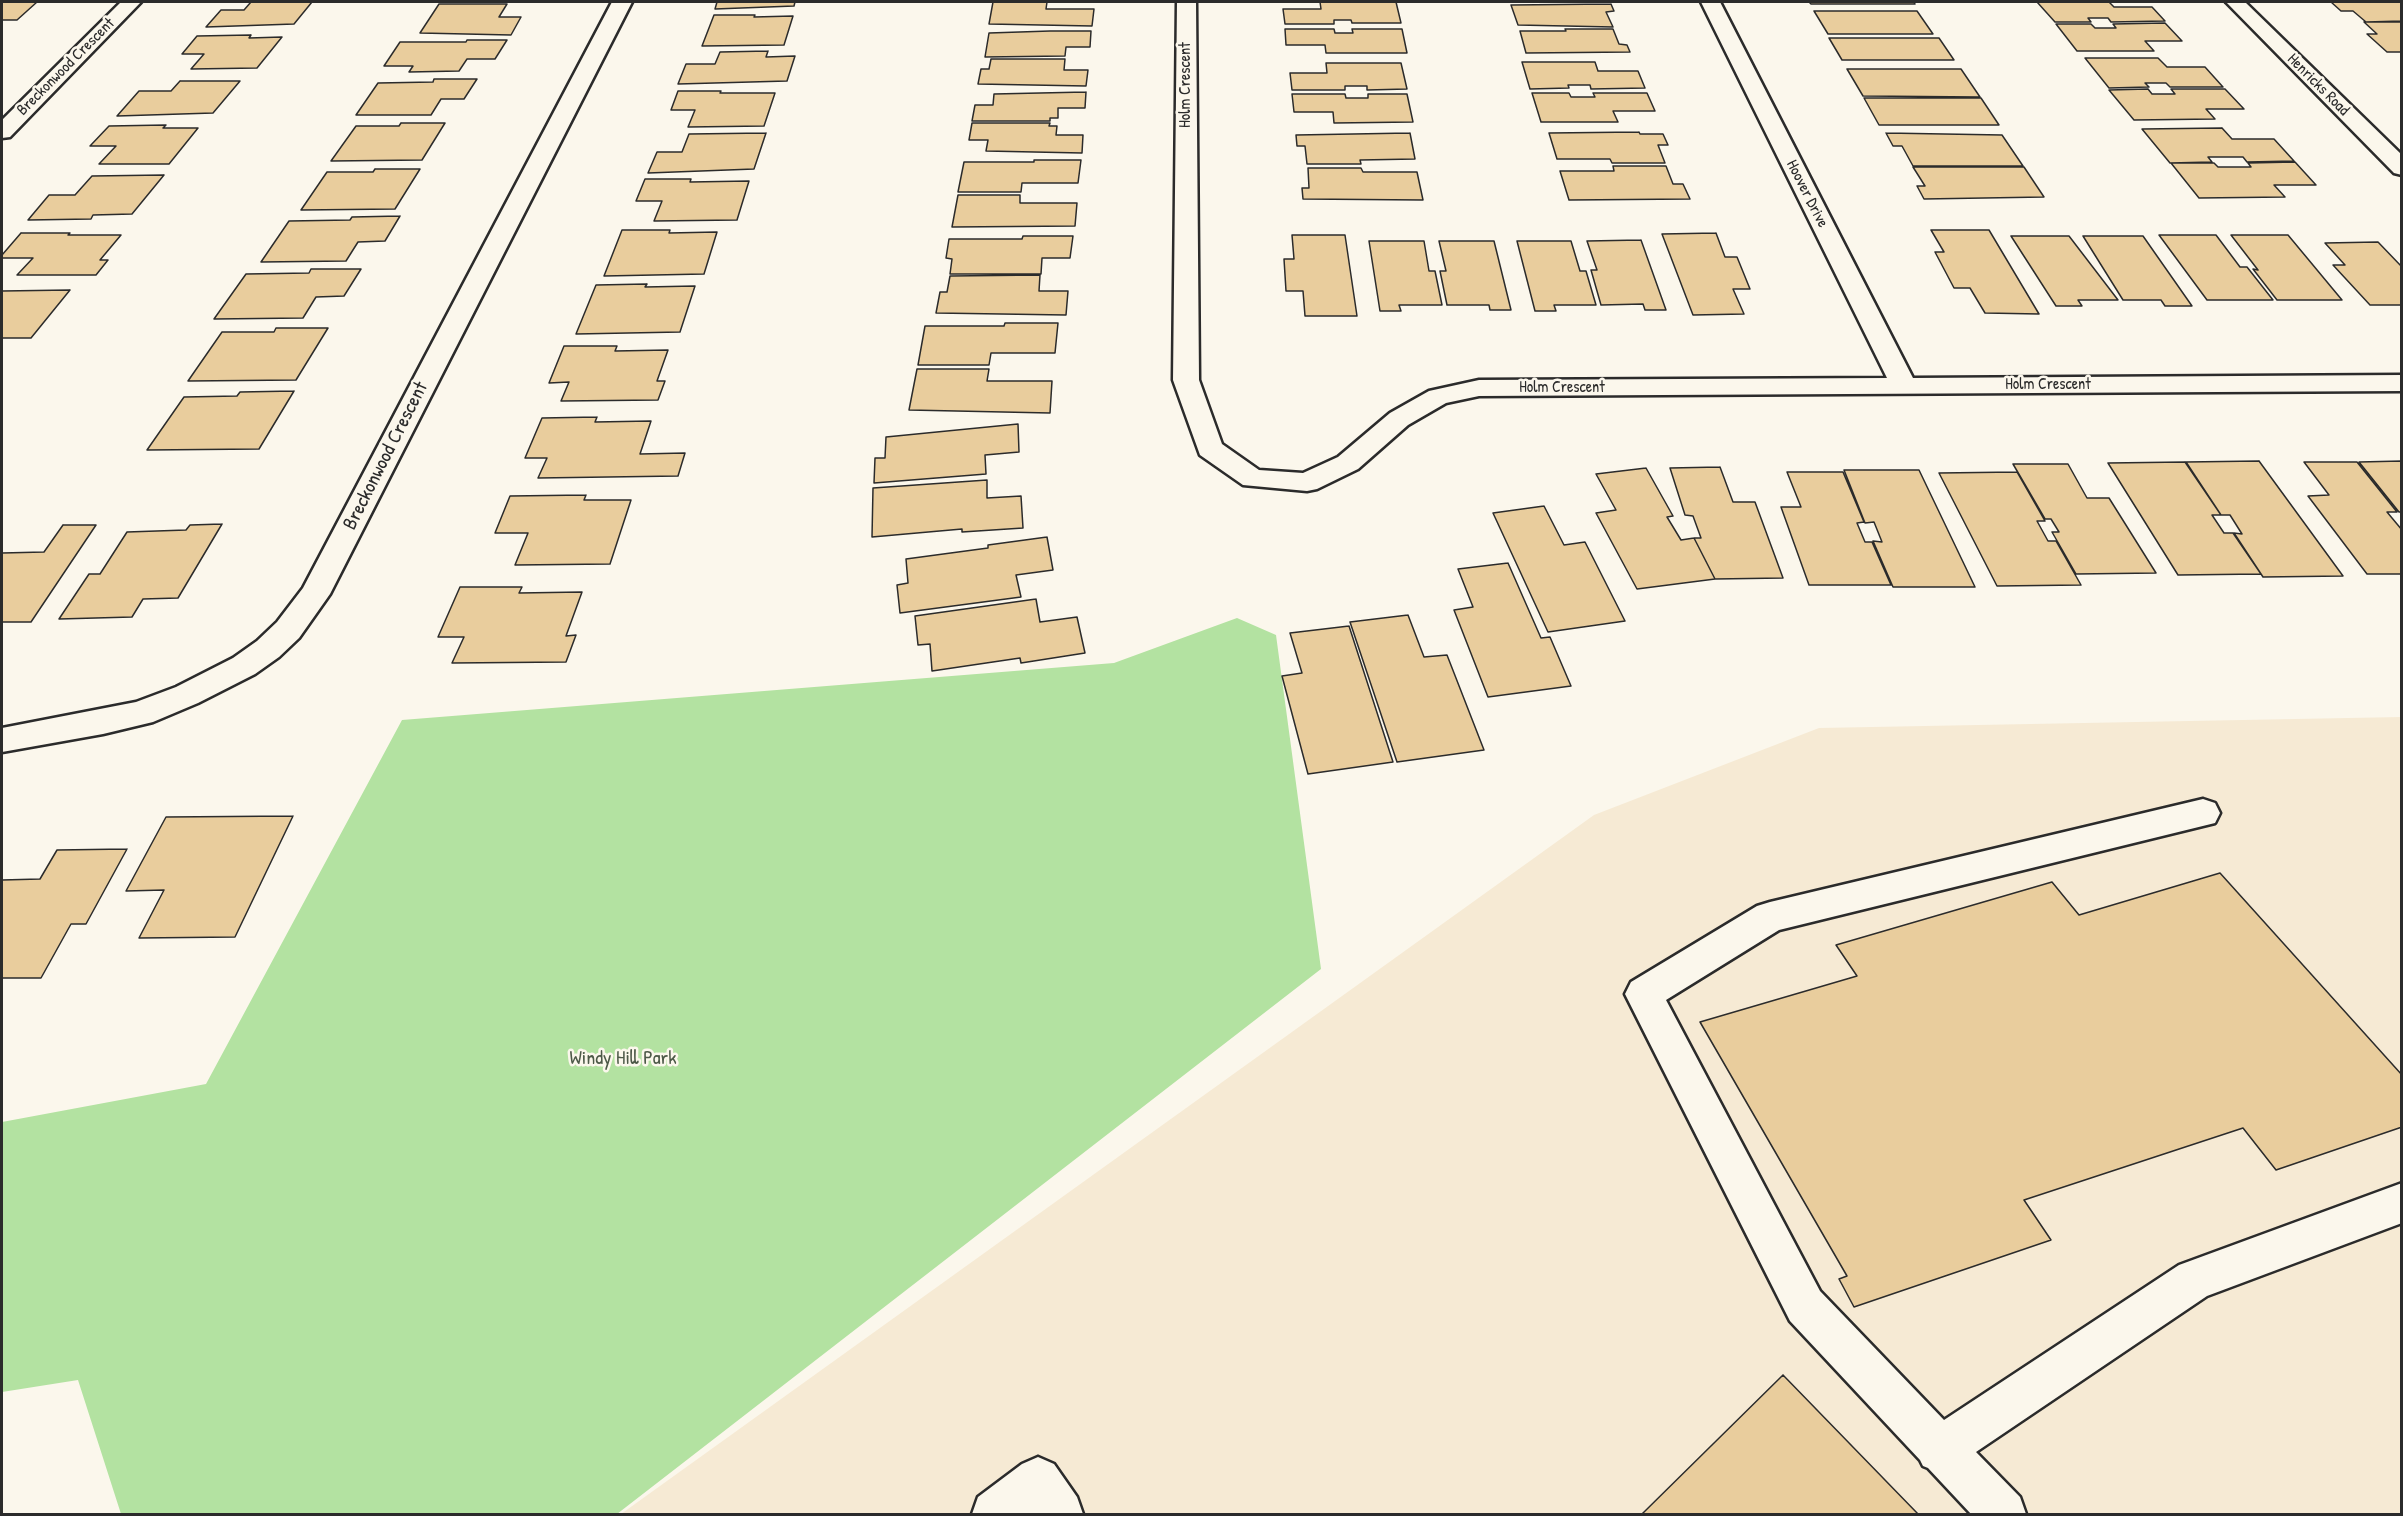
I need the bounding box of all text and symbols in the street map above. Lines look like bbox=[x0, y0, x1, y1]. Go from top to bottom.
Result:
street label: Breckonwood Crescent bbox=[13, 14, 119, 120]
street label: Holm Crescent bbox=[1176, 42, 1196, 128]
street label: Henricks Road bbox=[2283, 50, 2353, 120]
street label: Hoover Drive bbox=[1782, 157, 1832, 231]
street label: Holm Crescent bbox=[2005, 375, 2091, 395]
street label: Breckonwood Crescent bbox=[338, 378, 434, 534]
street label: Holm Crescent bbox=[1519, 378, 1605, 398]
park label: Windy Hill Park bbox=[569, 1047, 677, 1071]

